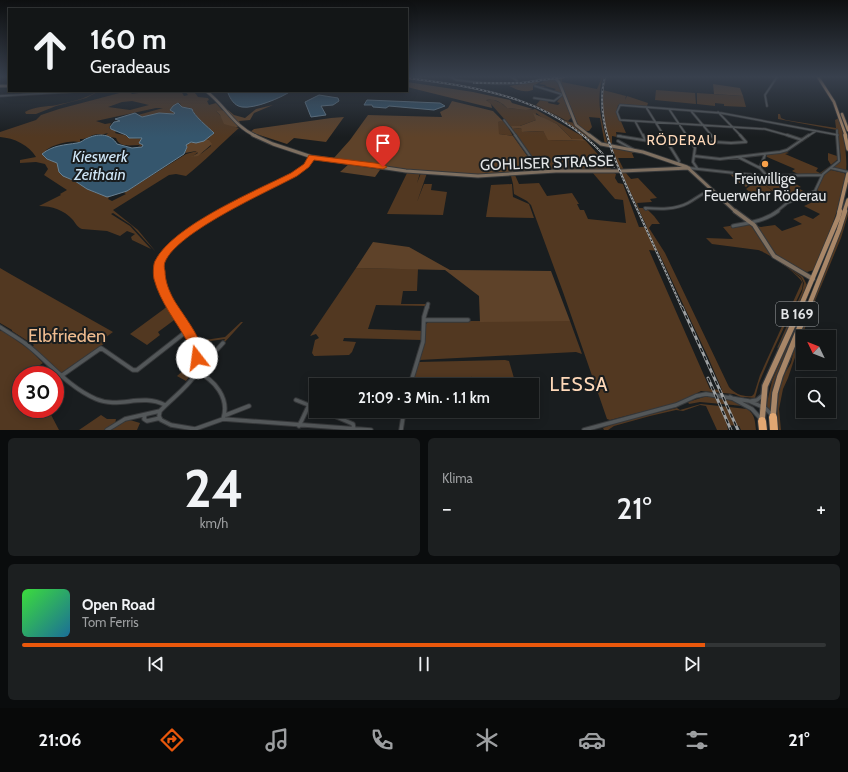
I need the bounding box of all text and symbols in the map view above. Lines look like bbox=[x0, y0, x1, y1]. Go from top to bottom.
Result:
text: 160 m bbox=[90, 22, 166, 56]
icon: ahead bbox=[24, 24, 76, 76]
text: Geradeaus bbox=[90, 56, 170, 78]
pin bbox=[366, 126, 400, 167]
district label: RÖDERAU bbox=[646, 131, 718, 149]
icon: arrive bbox=[372, 132, 394, 154]
water label: Kieswerk Zeithain bbox=[72, 147, 129, 184]
street label: GOHLISER STRASSE bbox=[480, 152, 614, 174]
marker: Freiwillige Feuerwehr Röderau bbox=[760, 159, 770, 169]
place label: Freiwillige Feuerwehr Röderau bbox=[704, 170, 826, 205]
road number: B 169 bbox=[776, 302, 818, 326]
park label: Elbfrieden bbox=[28, 325, 106, 347]
north arrow bbox=[796, 330, 836, 370]
map controls bbox=[796, 330, 836, 418]
position arrow bbox=[176, 337, 218, 379]
speed limit sign: 30 bbox=[12, 366, 64, 418]
district label: LESSA bbox=[550, 373, 608, 396]
button: search bbox=[796, 378, 836, 418]
text: 21:09 · 3 Min. · 1.1 km bbox=[358, 389, 490, 407]
text: 24 bbox=[184, 457, 244, 520]
text: Klima bbox=[442, 470, 473, 486]
text: 21° bbox=[616, 490, 652, 527]
text: − bbox=[442, 495, 452, 522]
text: + bbox=[816, 495, 826, 522]
text: km/h bbox=[200, 515, 228, 531]
text: Open Road bbox=[82, 596, 155, 614]
text: Tom Ferris bbox=[82, 614, 139, 630]
icon: previous bbox=[145, 653, 167, 675]
icon: pause bbox=[413, 653, 435, 675]
icon: next bbox=[681, 653, 703, 675]
icon: directions bbox=[158, 726, 186, 754]
icon: music bbox=[263, 726, 291, 754]
icon: phone bbox=[368, 726, 396, 754]
icon: climate bbox=[473, 726, 501, 754]
icon: car bbox=[578, 726, 606, 754]
icon: filters bbox=[683, 726, 711, 754]
text: 21:06 bbox=[38, 729, 81, 751]
text: 21° bbox=[788, 729, 810, 751]

